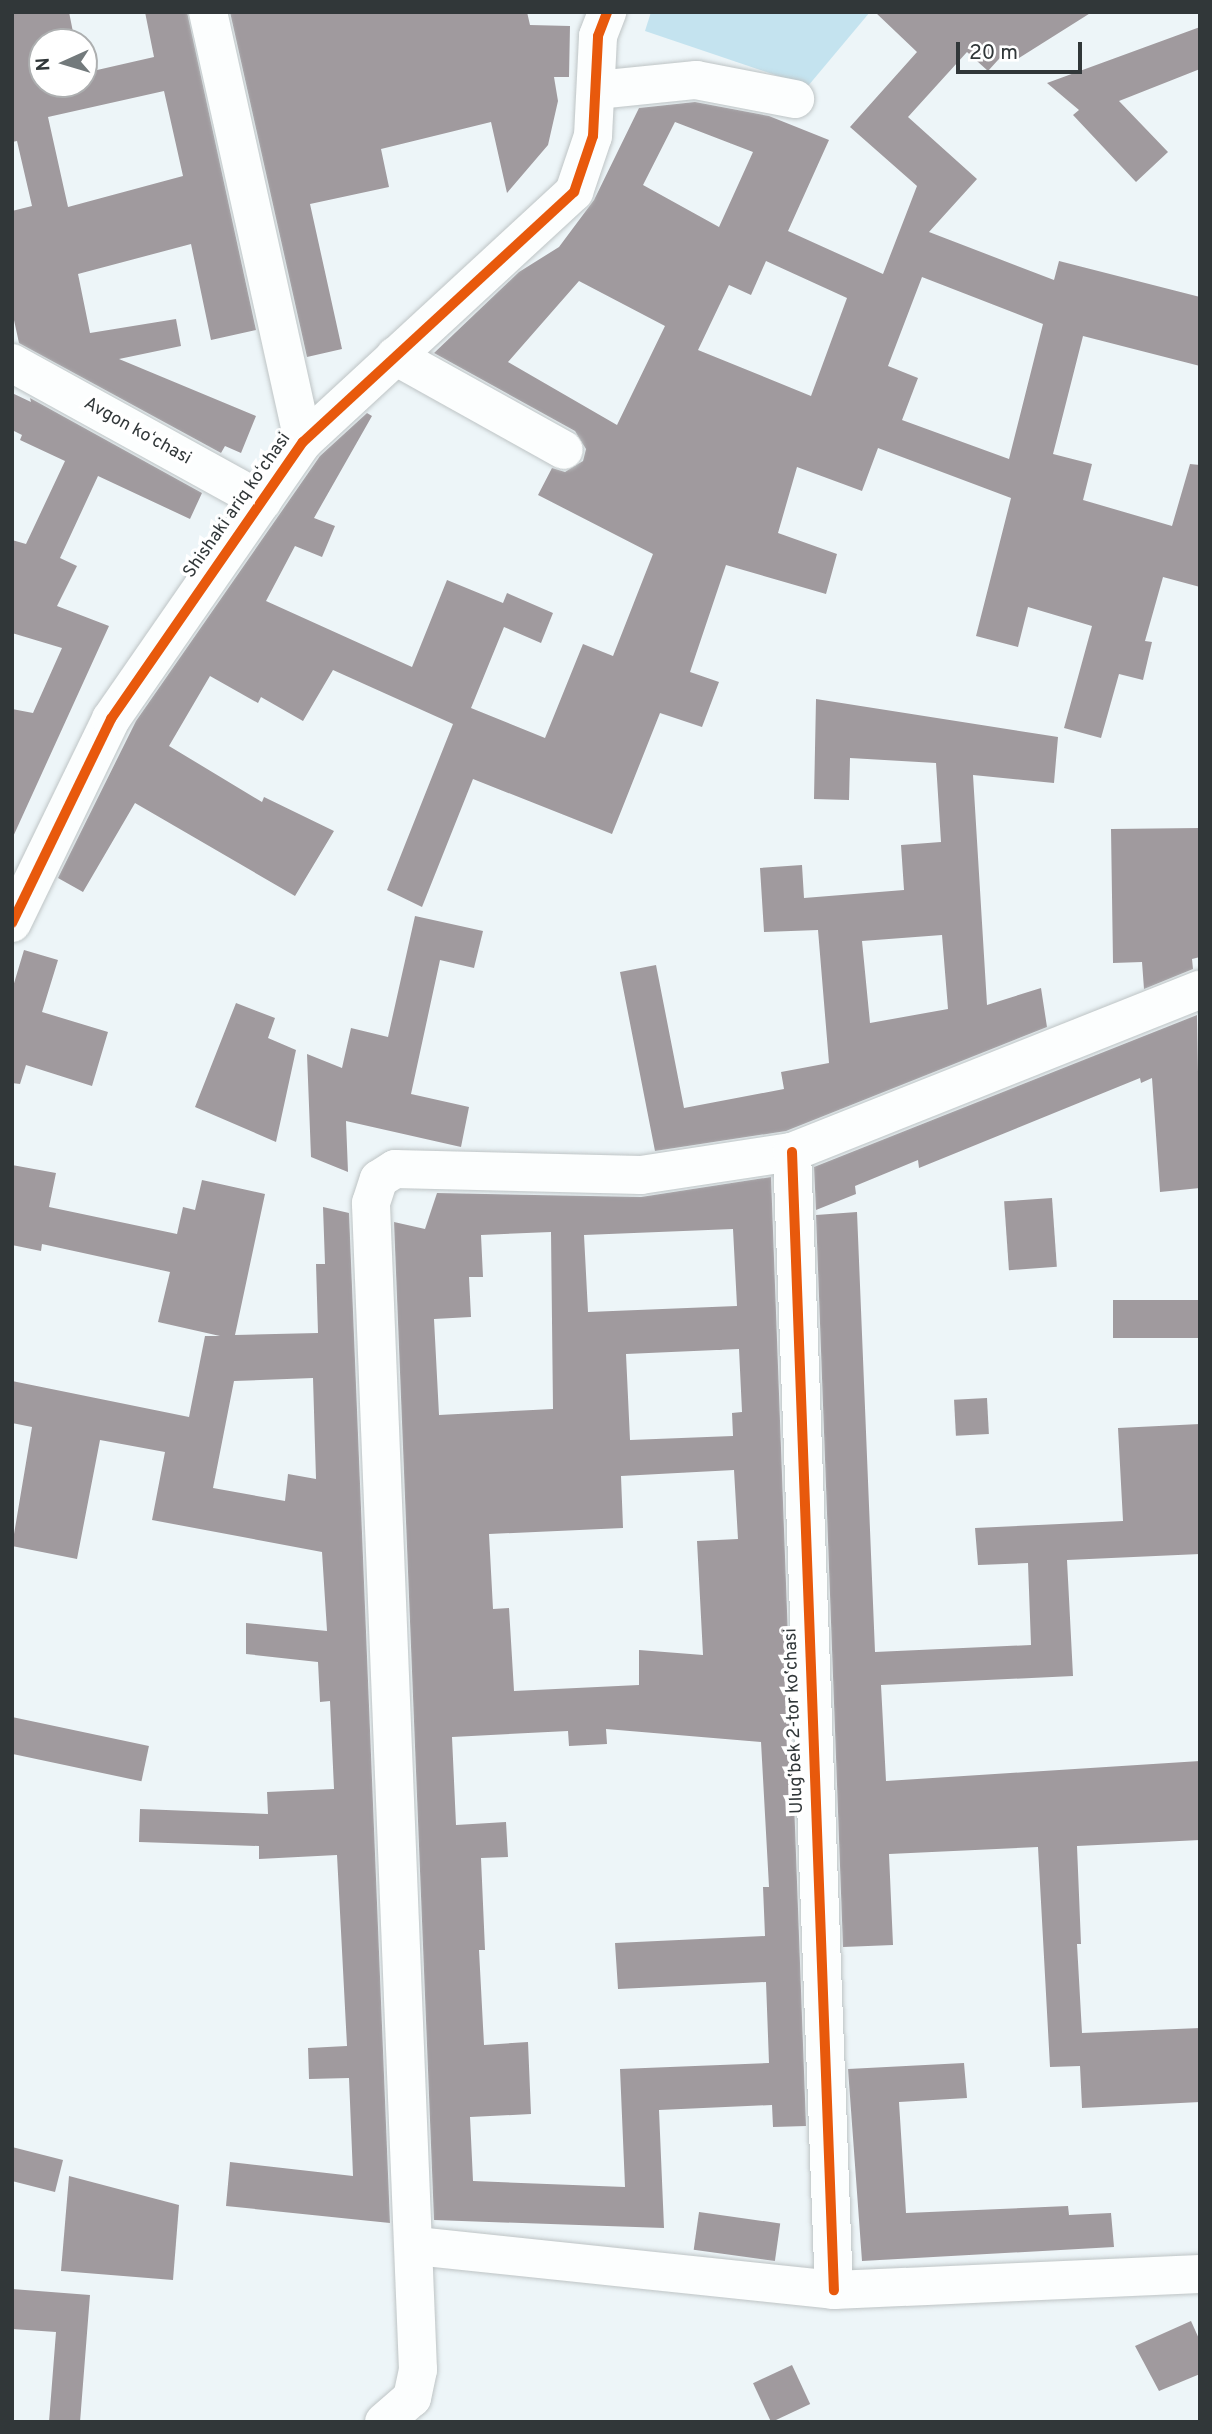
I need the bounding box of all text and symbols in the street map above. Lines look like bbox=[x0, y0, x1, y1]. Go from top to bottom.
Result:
north arrow bbox=[28, 28, 98, 98]
scale bar bbox=[960, 28, 1086, 72]
text: 20 m bbox=[969, 40, 1018, 67]
text: N bbox=[32, 57, 56, 72]
street label: Avgon koʻchasi bbox=[79, 394, 195, 470]
street label: Shishaki ariq koʻchasi bbox=[180, 429, 296, 583]
street label: Ulugʼbek 2-tor koʼchasi bbox=[781, 1628, 809, 1814]

